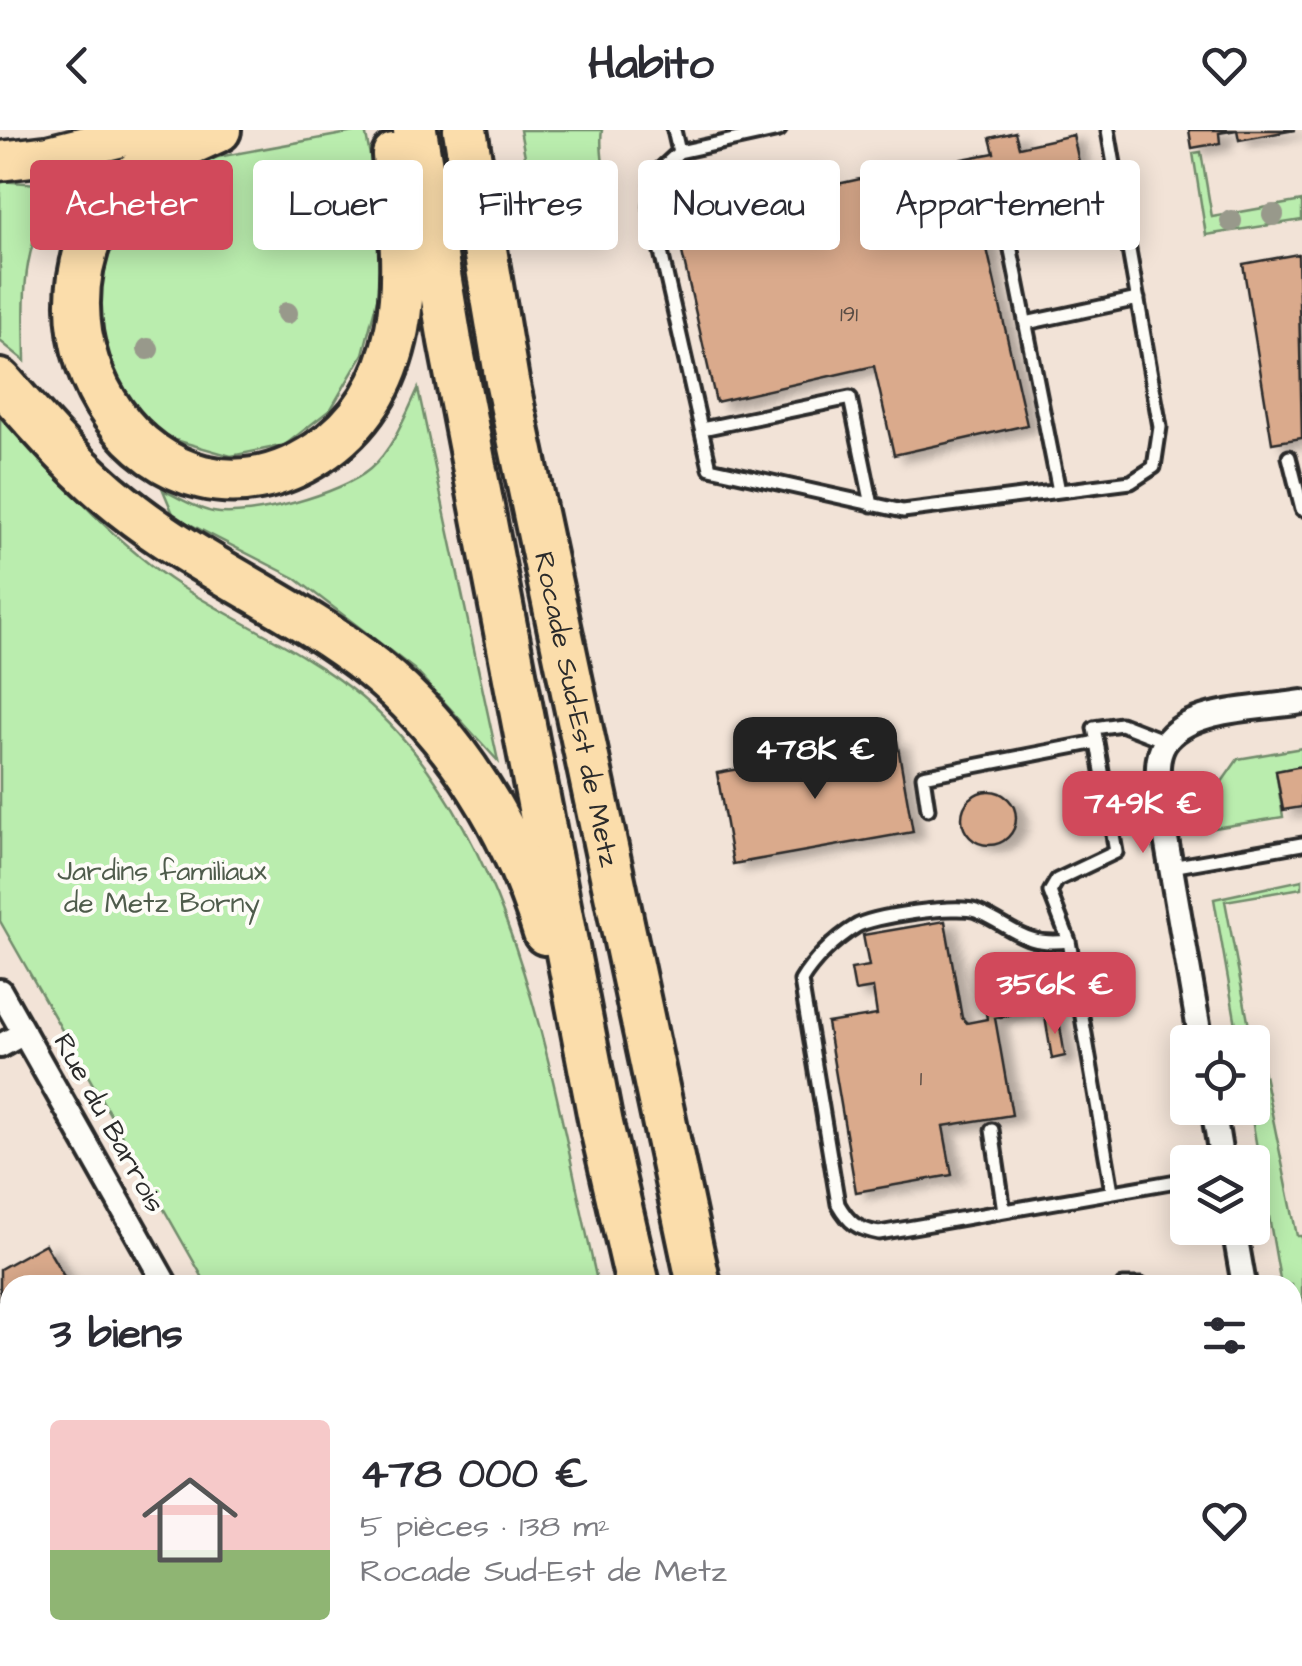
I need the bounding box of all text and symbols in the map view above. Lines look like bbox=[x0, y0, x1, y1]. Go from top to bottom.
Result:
text: Habito bbox=[588, 34, 714, 96]
icon: back bbox=[50, 38, 105, 93]
icon: heart bbox=[1197, 38, 1252, 93]
chip: Acheter bbox=[30, 160, 233, 250]
chip: Louer bbox=[253, 160, 423, 250]
chip: Filtres bbox=[443, 160, 618, 250]
chip: Nouveau bbox=[638, 160, 840, 250]
chip: Appartement bbox=[860, 160, 1140, 250]
house number: 191 bbox=[840, 299, 858, 330]
street label: Rocade Sud-Est de Metz bbox=[524, 548, 629, 870]
pin: 478K € bbox=[734, 717, 896, 802]
text: 478K € bbox=[755, 727, 875, 772]
pin: 749K € bbox=[1062, 771, 1224, 856]
text: 749K € bbox=[1084, 781, 1202, 826]
park label: Jardins familiaux de Metz Borny bbox=[57, 852, 268, 925]
pin: 356K € bbox=[974, 952, 1136, 1037]
text: 356K € bbox=[997, 962, 1113, 1007]
map controls bbox=[1170, 1025, 1270, 1245]
button: locate bbox=[1170, 1025, 1270, 1125]
street label: Rue du Barrois bbox=[44, 1026, 174, 1220]
house number: 1 bbox=[920, 1063, 923, 1094]
button: layers bbox=[1170, 1145, 1270, 1245]
text: 3 biens bbox=[50, 1306, 183, 1364]
icon: filters bbox=[1197, 1308, 1252, 1363]
text: 478 000 € bbox=[360, 1446, 588, 1504]
icon: home bbox=[130, 1460, 250, 1580]
icon: heart bbox=[1197, 1493, 1252, 1548]
text: 5 pièces · 138 m² bbox=[360, 1504, 610, 1549]
text: Rocade Sud-Est de Metz bbox=[360, 1549, 727, 1594]

